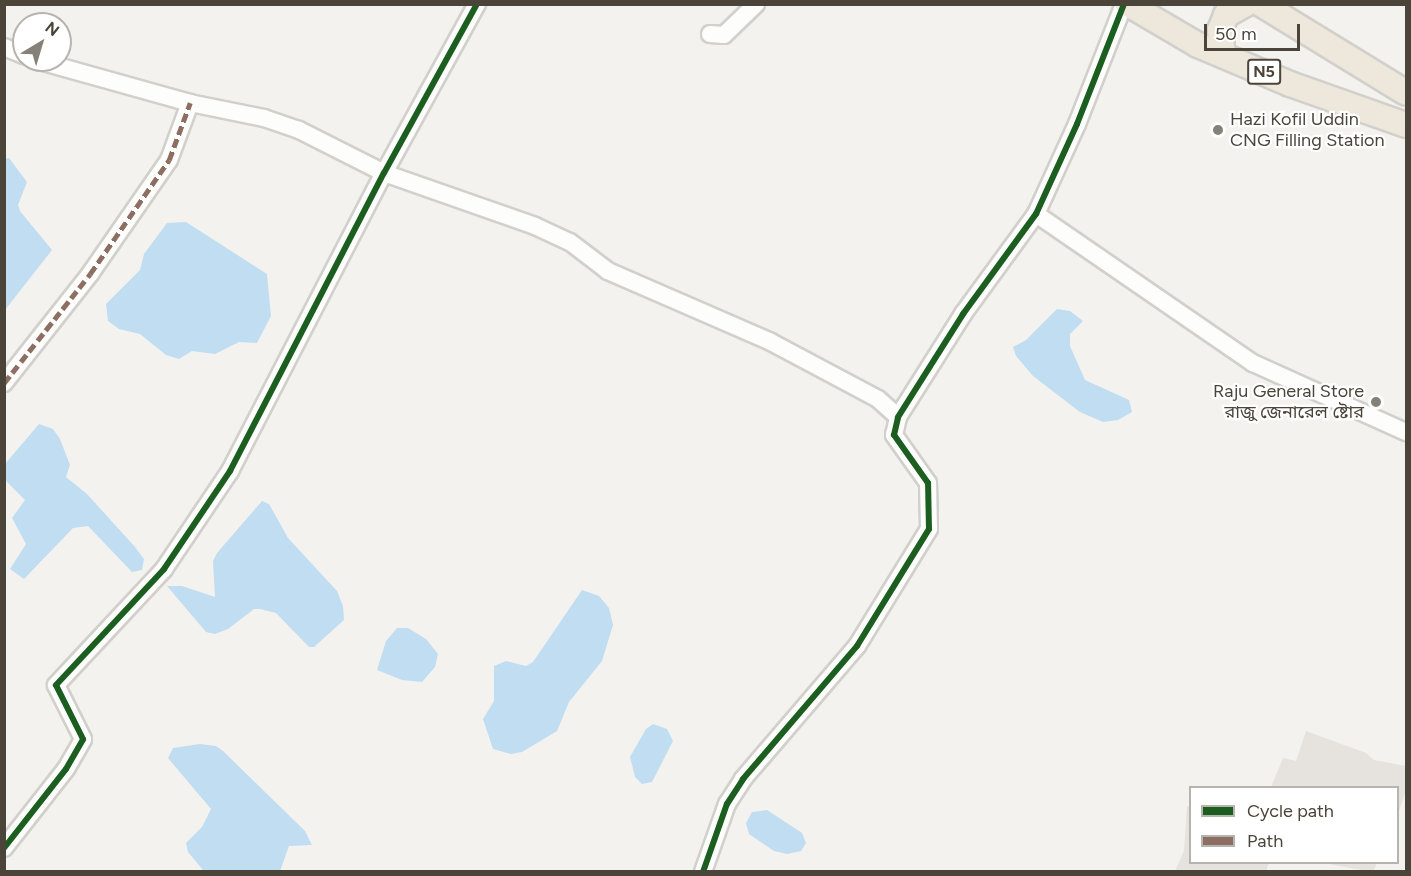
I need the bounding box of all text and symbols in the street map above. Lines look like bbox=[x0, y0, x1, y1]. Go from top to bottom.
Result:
north arrow bbox=[12, 12, 72, 72]
scale bar bbox=[1207, 12, 1303, 50]
text: N bbox=[41, 18, 63, 40]
text: 50 m bbox=[1215, 23, 1257, 45]
road number: N5 bbox=[1246, 59, 1282, 85]
place label: Hazi Kofil Uddin CNG Filling Station bbox=[1230, 109, 1385, 152]
marker: Hazi Kofil Uddin CNG Filling Station bbox=[1211, 123, 1225, 137]
place label: Raju General Store রাজু জেনারেল ষ্টোর bbox=[1213, 381, 1364, 424]
marker: Raju General Store রাজু জেনারেল ষ্টোর bbox=[1369, 395, 1383, 409]
legend bbox=[1189, 786, 1399, 864]
text: Cycle path bbox=[1247, 800, 1334, 822]
text: Path bbox=[1247, 830, 1283, 852]

